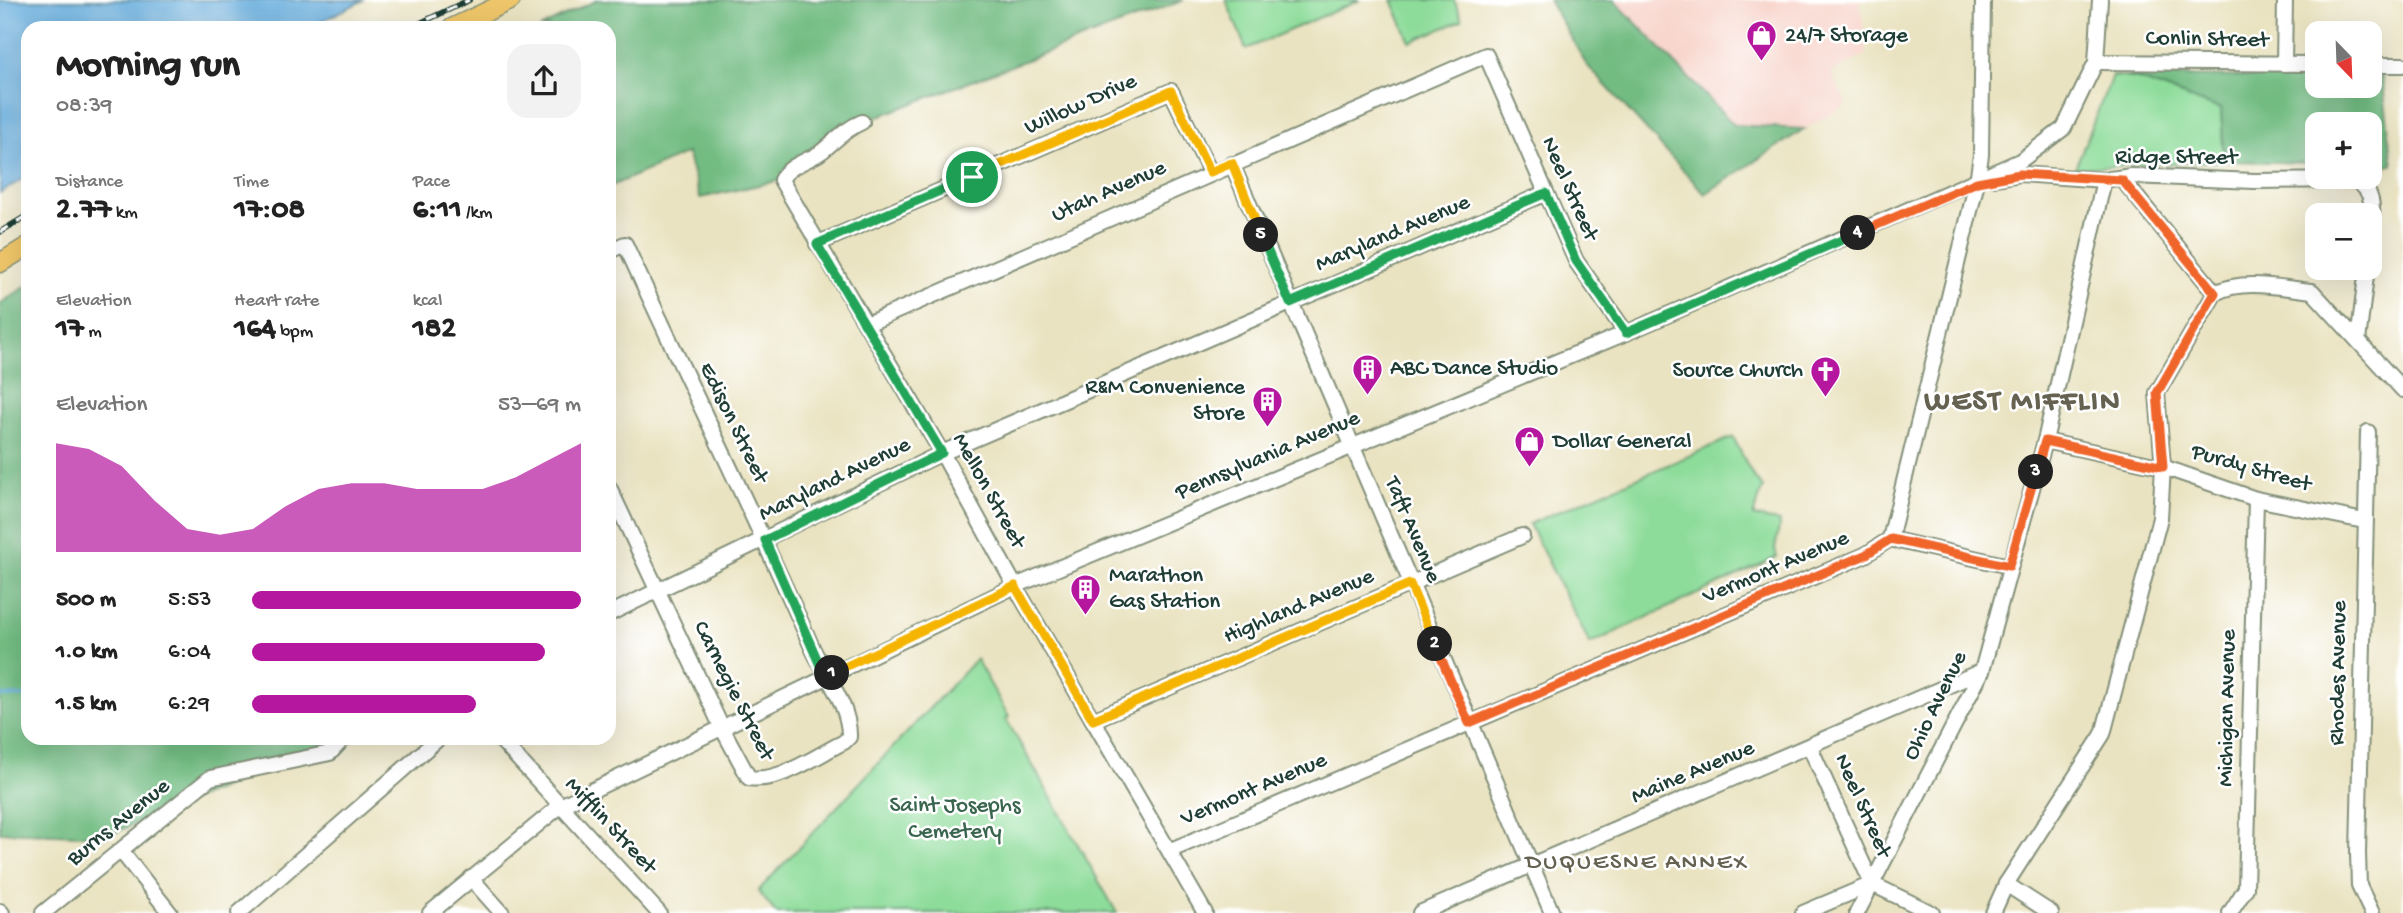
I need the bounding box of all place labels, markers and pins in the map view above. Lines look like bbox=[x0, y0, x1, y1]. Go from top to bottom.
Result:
shop icon: 24/7 Storage bbox=[1745, 19, 1779, 63]
place label: 24/7 Storage bbox=[1785, 23, 1909, 50]
pin bbox=[942, 147, 1002, 207]
pin: 4 bbox=[1840, 216, 1876, 250]
pin: 5 bbox=[1244, 218, 1278, 252]
building icon: ABC Dance Studio bbox=[1350, 352, 1384, 396]
church icon: Source Church bbox=[1809, 354, 1843, 398]
place label: ABC Dance Studio bbox=[1390, 356, 1558, 383]
place label: Source Church bbox=[1672, 358, 1803, 385]
place label: R&M Convenience Store bbox=[1085, 375, 1246, 428]
building icon: R&M Convenience Store bbox=[1251, 384, 1285, 428]
shop icon: Dollar General bbox=[1513, 425, 1547, 469]
place label: Dollar General bbox=[1551, 429, 1692, 456]
pin: 3 bbox=[2018, 454, 2054, 490]
place label: Marathon Gas Station bbox=[1109, 563, 1220, 616]
building icon: Marathon Gas Station bbox=[1069, 572, 1103, 616]
pin: 2 bbox=[1418, 626, 1452, 662]
pin: 1 bbox=[814, 656, 850, 690]

